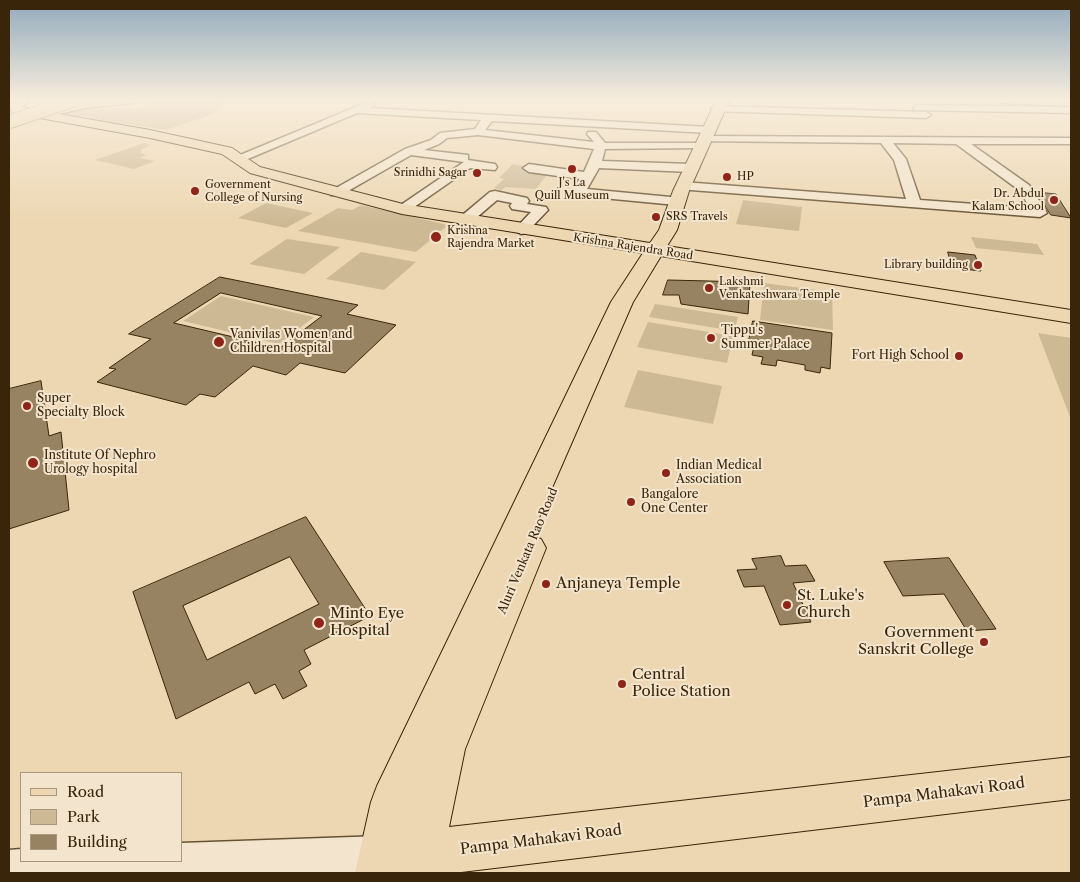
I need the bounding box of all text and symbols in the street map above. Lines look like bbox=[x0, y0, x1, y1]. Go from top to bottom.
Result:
marker: J's La Quill Museum bbox=[566, 163, 578, 175]
place label: Srinidhi Sagar bbox=[394, 166, 467, 180]
marker: Srinidhi Sagar bbox=[471, 167, 483, 179]
place label: HP bbox=[737, 170, 754, 184]
marker: HP bbox=[721, 171, 733, 183]
place label: J's La Quill Museum bbox=[535, 176, 609, 202]
place label: Government College of Nursing bbox=[205, 178, 302, 204]
marker: Government College of Nursing bbox=[189, 185, 201, 197]
place label: Dr. Abdul Kalam School bbox=[971, 187, 1044, 213]
marker: Dr. Abdul Kalam School bbox=[1048, 194, 1060, 206]
place label: SRS Travels bbox=[666, 210, 728, 224]
marker: SRS Travels bbox=[650, 211, 662, 223]
place label: Krishna Rajendra Market bbox=[447, 224, 534, 250]
marker: Krishna Rajendra Market bbox=[429, 230, 443, 244]
street label: Krishna Rajendra Road bbox=[572, 231, 694, 263]
place label: Library building bbox=[884, 258, 968, 272]
marker: Library building bbox=[972, 259, 984, 271]
place label: Lakshmi Venkateshwara Temple bbox=[719, 275, 840, 301]
marker: Lakshmi Venkateshwara Temple bbox=[703, 282, 715, 294]
place label: Tippu's Summer Palace bbox=[721, 324, 810, 352]
place label: Vanivilas Women and Children Hospital bbox=[230, 328, 353, 356]
marker: Tippu's Summer Palace bbox=[705, 332, 717, 344]
marker: Vanivilas Women and Children Hospital bbox=[212, 335, 226, 349]
place label: Fort High School bbox=[852, 349, 949, 363]
marker: Fort High School bbox=[953, 350, 965, 362]
place label: Super Specialty Block bbox=[37, 392, 125, 420]
marker: Super Specialty Block bbox=[21, 400, 33, 412]
place label: Institute Of Nephro Urology hospital bbox=[44, 449, 156, 477]
marker: Institute Of Nephro Urology hospital bbox=[26, 456, 40, 470]
place label: Indian Medical Association bbox=[676, 459, 762, 487]
marker: Indian Medical Association bbox=[660, 467, 672, 479]
street label: Aluri Venkata Rao Road bbox=[495, 486, 561, 616]
place label: Bangalore One Center bbox=[641, 488, 708, 516]
marker: Bangalore One Center bbox=[625, 496, 637, 508]
place label: Anjaneya Temple bbox=[556, 575, 680, 593]
marker: Anjaneya Temple bbox=[540, 578, 552, 590]
place label: St. Luke's Church bbox=[797, 587, 864, 622]
marker: St. Luke's Church bbox=[781, 599, 793, 611]
place label: Minto Eye Hospital bbox=[330, 605, 404, 640]
marker: Minto Eye Hospital bbox=[312, 616, 326, 630]
place label: Government Sanskrit College bbox=[858, 624, 974, 659]
marker: Government Sanskrit College bbox=[978, 636, 990, 648]
place label: Central Police Station bbox=[632, 666, 731, 701]
marker: Central Police Station bbox=[616, 678, 628, 690]
legend bbox=[20, 772, 182, 862]
street label: Pampa Mahakavi Road bbox=[862, 774, 1026, 812]
text: Road bbox=[67, 782, 104, 801]
text: Park bbox=[67, 807, 100, 826]
street label: Pampa Mahakavi Road bbox=[459, 821, 623, 859]
text: Building bbox=[67, 832, 127, 851]

